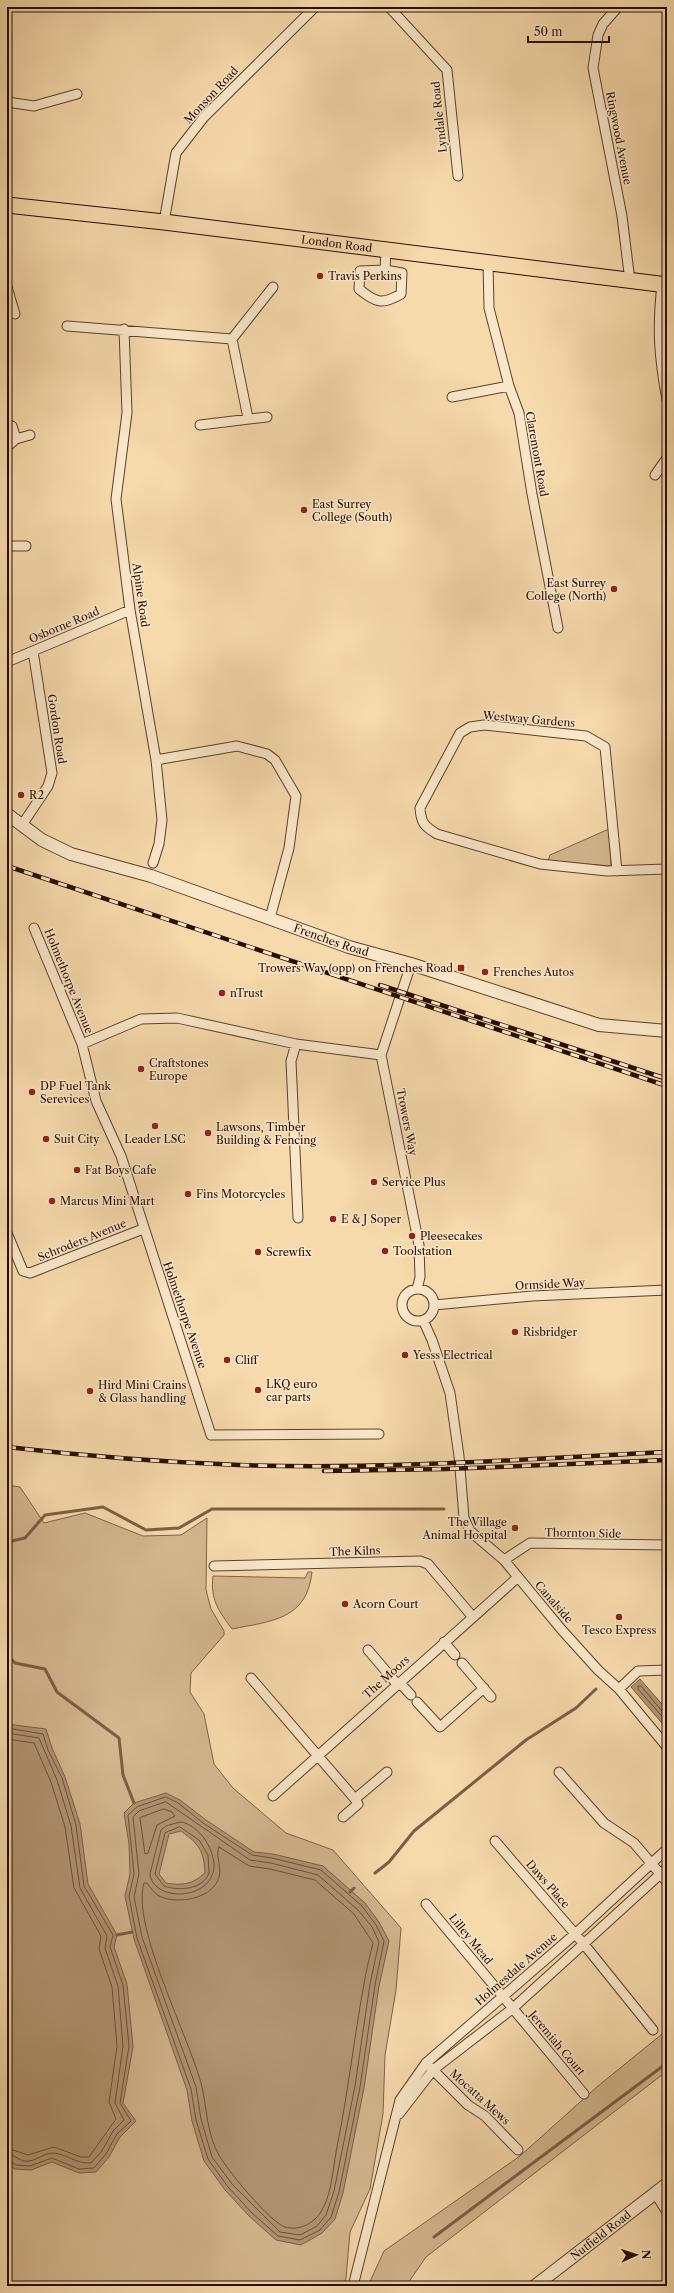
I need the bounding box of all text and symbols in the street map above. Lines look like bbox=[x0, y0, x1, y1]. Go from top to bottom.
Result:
scale bar bbox=[528, 18, 609, 44]
text: 50 m bbox=[534, 24, 563, 39]
street label: Monson Road bbox=[181, 63, 241, 126]
street label: Lyndale Road bbox=[428, 80, 450, 153]
street label: Ringwood Avenue bbox=[603, 90, 635, 186]
street label: London Road bbox=[300, 232, 373, 255]
place label: Travis Perkins bbox=[328, 269, 402, 283]
marker: Travis Perkins bbox=[315, 271, 325, 281]
street label: Claremont Road bbox=[523, 410, 551, 498]
place label: East Surrey College (South) bbox=[312, 497, 392, 524]
marker: East Surrey College (South) bbox=[299, 505, 309, 515]
street label: Alpine Road bbox=[129, 561, 152, 628]
place label: East Surrey College (North) bbox=[526, 576, 607, 603]
marker: East Surrey College (North) bbox=[609, 584, 619, 594]
street label: Osborne Road bbox=[27, 604, 102, 646]
street label: Gordon Road bbox=[45, 693, 69, 765]
street label: Westway Gardens bbox=[481, 708, 576, 730]
place label: R2 bbox=[29, 788, 44, 802]
marker: R2 bbox=[16, 790, 26, 800]
street label: Frenches Road bbox=[292, 921, 371, 959]
street label: Holmethorpe Avenue bbox=[41, 926, 97, 1036]
place label: Trowers Way (opp) on Frenches Road bbox=[258, 961, 453, 975]
marker: Trowers Way (opp) on Frenches Road bbox=[456, 963, 466, 973]
place label: Frenches Autos bbox=[493, 965, 574, 979]
marker: Frenches Autos bbox=[480, 967, 490, 977]
place label: nTrust bbox=[230, 986, 264, 1000]
marker: nTrust bbox=[217, 988, 227, 998]
place label: Craftstones Europe bbox=[149, 1056, 209, 1083]
marker: Craftstones Europe bbox=[136, 1064, 146, 1074]
place label: DP Fuel Tank Serevices bbox=[40, 1079, 112, 1106]
marker: DP Fuel Tank Serevices bbox=[27, 1087, 37, 1097]
street label: Trowers Way bbox=[394, 1087, 421, 1158]
place label: Lawsons, Timber Building & Fencing bbox=[216, 1120, 316, 1147]
marker: Leader LSC bbox=[150, 1121, 160, 1131]
marker: Lawsons, Timber Building & Fencing bbox=[203, 1128, 213, 1138]
place label: Suit City bbox=[54, 1132, 100, 1146]
place label: Leader LSC bbox=[124, 1132, 186, 1146]
marker: Suit City bbox=[41, 1134, 51, 1144]
place label: Fat Boys Cafe bbox=[85, 1163, 156, 1177]
marker: Fat Boys Cafe bbox=[72, 1165, 82, 1175]
place label: Service Plus bbox=[382, 1175, 446, 1189]
marker: Service Plus bbox=[369, 1177, 379, 1187]
place label: Fins Motorcycles bbox=[196, 1187, 285, 1201]
marker: Fins Motorcycles bbox=[183, 1189, 193, 1199]
place label: Marcus Mini Mart bbox=[60, 1194, 155, 1208]
marker: Marcus Mini Mart bbox=[47, 1196, 57, 1206]
place label: E & J Soper bbox=[341, 1212, 402, 1226]
marker: E & J Soper bbox=[328, 1214, 338, 1224]
street label: Schroders Avenue bbox=[36, 1216, 128, 1264]
place label: Pleesecakes bbox=[420, 1229, 482, 1243]
marker: Pleesecakes bbox=[407, 1231, 417, 1241]
place label: Toolstation bbox=[393, 1244, 452, 1258]
place label: Screwfix bbox=[266, 1245, 312, 1259]
marker: Toolstation bbox=[380, 1246, 390, 1256]
marker: Screwfix bbox=[253, 1247, 263, 1257]
street label: Holmethorpe Avenue bbox=[160, 1260, 210, 1370]
street label: Ormside Way bbox=[515, 1275, 586, 1293]
place label: Risbridger bbox=[523, 1325, 577, 1339]
marker: Risbridger bbox=[510, 1327, 520, 1337]
place label: Yesss Electrical bbox=[412, 1348, 493, 1362]
marker: Yesss Electrical bbox=[400, 1350, 410, 1360]
place label: Cliff bbox=[235, 1353, 259, 1367]
marker: Cliff bbox=[222, 1355, 232, 1365]
place label: LKQ euro car parts bbox=[266, 1377, 318, 1404]
place label: Hird Mini Crains & Glass handling bbox=[98, 1378, 187, 1405]
marker: LKQ euro car parts bbox=[253, 1385, 263, 1395]
marker: Hird Mini Crains & Glass handling bbox=[85, 1386, 95, 1396]
place label: The Village Animal Hospital bbox=[422, 1515, 508, 1542]
marker: The Village Animal Hospital bbox=[510, 1523, 520, 1533]
street label: Thornton Side bbox=[545, 1525, 621, 1541]
street label: The Kilns bbox=[329, 1543, 381, 1559]
street label: Canalside bbox=[532, 1578, 576, 1626]
place label: Acorn Court bbox=[352, 1597, 419, 1611]
marker: Acorn Court bbox=[340, 1599, 350, 1609]
marker: Tesco Express bbox=[614, 1612, 624, 1622]
place label: Tesco Express bbox=[582, 1623, 657, 1637]
street label: The Moors bbox=[360, 1652, 412, 1702]
street label: Daws Place bbox=[523, 1857, 573, 1911]
street label: Lilley Mead bbox=[446, 1911, 496, 1967]
street label: Holmesdale Avenue bbox=[472, 1930, 560, 2008]
street label: Jeremiah Court bbox=[525, 2006, 588, 2078]
street label: Mocatta Mews bbox=[447, 2066, 513, 2128]
street label: Nutfield Road bbox=[568, 2207, 634, 2263]
north arrow bbox=[616, 2235, 656, 2275]
text: N bbox=[639, 2249, 653, 2260]

